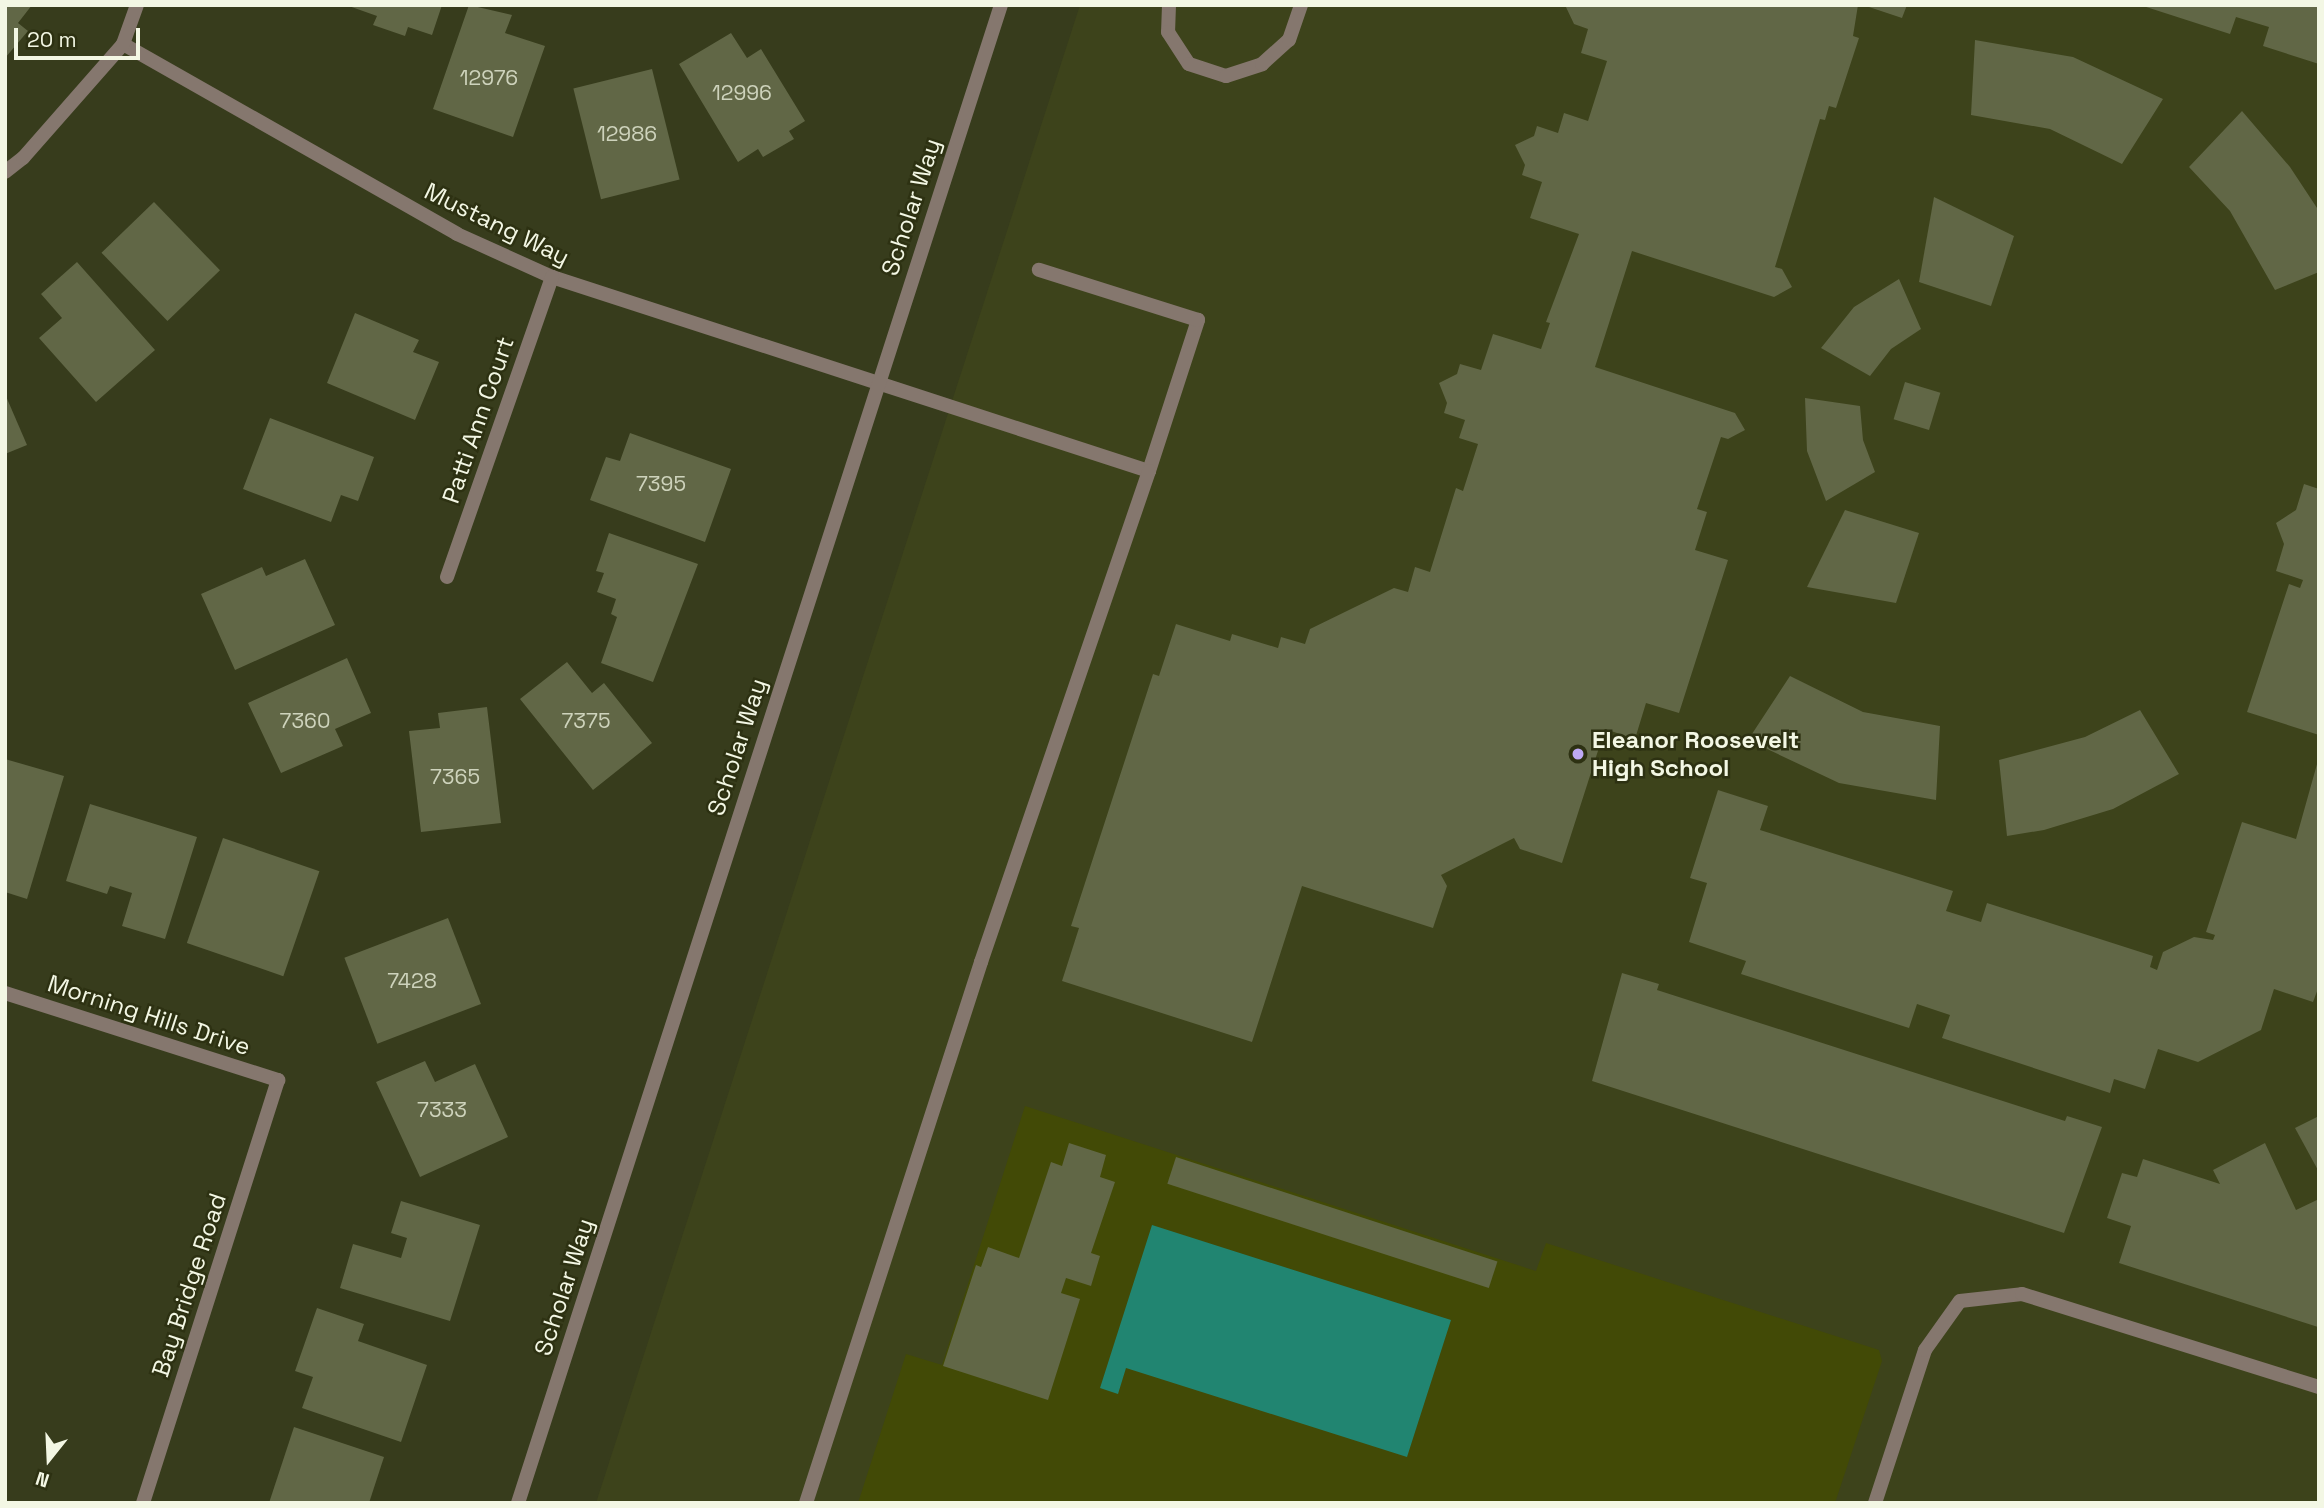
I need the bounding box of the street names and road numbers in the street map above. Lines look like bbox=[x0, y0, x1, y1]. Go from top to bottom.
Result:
street label: Scholar Way bbox=[875, 135, 947, 279]
street label: Mustang Way bbox=[420, 176, 574, 272]
street label: Patti Ann Court bbox=[436, 333, 520, 507]
street label: Scholar Way bbox=[701, 675, 773, 819]
street label: Morning Hills Drive bbox=[44, 969, 254, 1061]
street label: Bay Bridge Road bbox=[146, 1190, 232, 1380]
street label: Scholar Way bbox=[528, 1215, 600, 1359]

